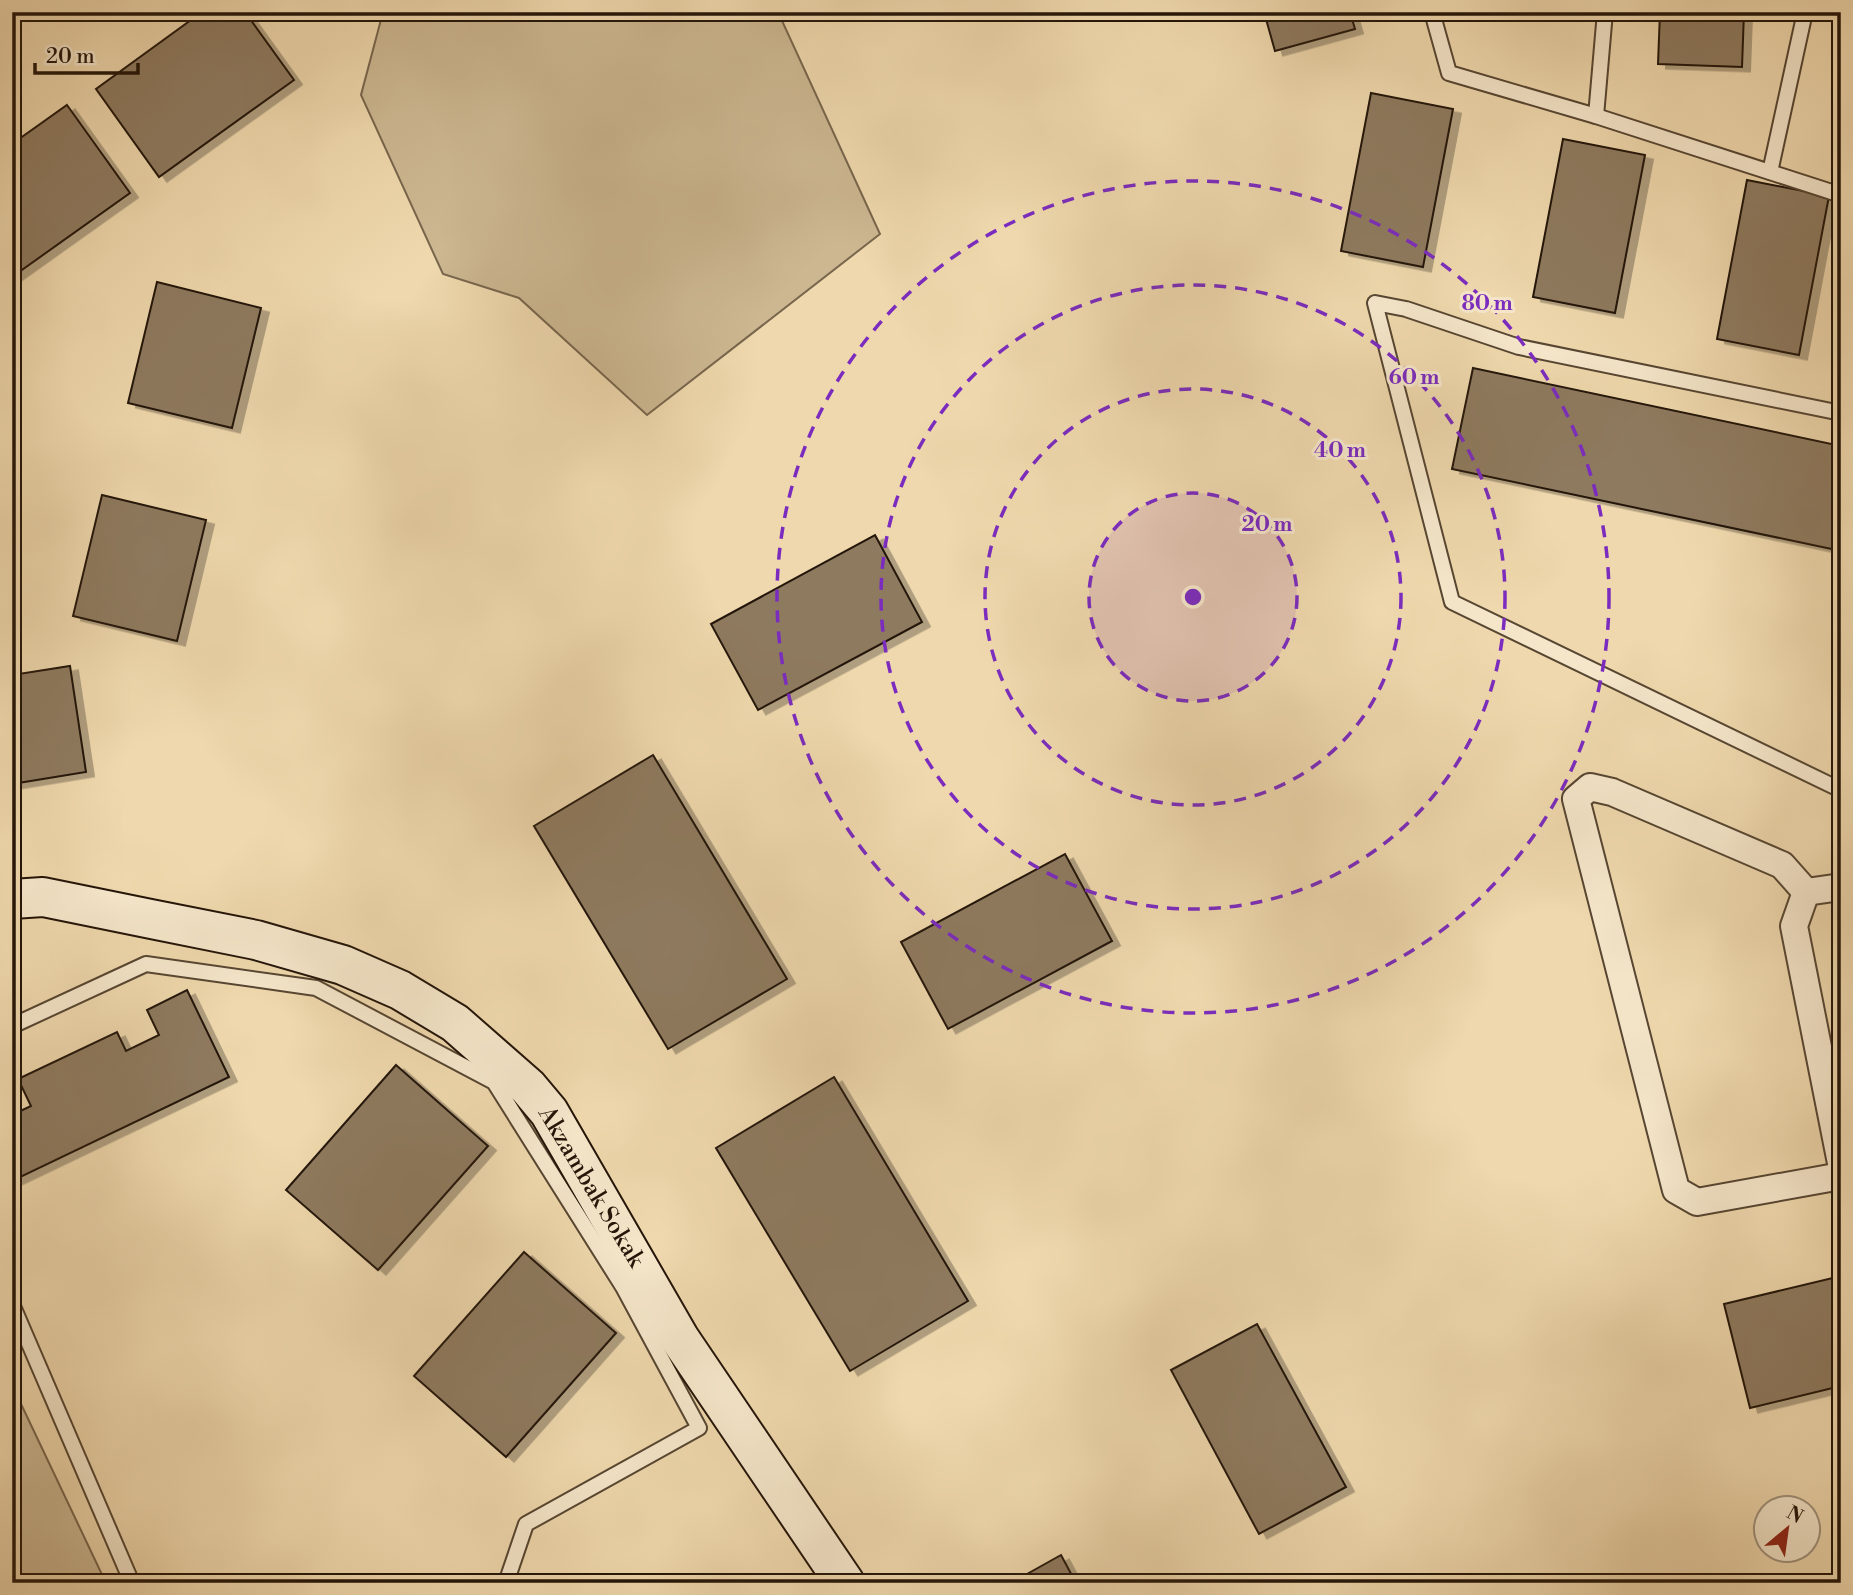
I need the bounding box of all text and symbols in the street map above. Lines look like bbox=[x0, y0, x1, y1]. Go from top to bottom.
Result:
scale bar bbox=[35, 32, 138, 76]
text: 20 m bbox=[46, 44, 95, 70]
text: 80 m bbox=[1461, 291, 1513, 317]
text: 60 m bbox=[1389, 365, 1439, 391]
text: 40 m bbox=[1314, 438, 1366, 464]
text: 20 m bbox=[1242, 512, 1292, 538]
centre of rings bbox=[1181, 585, 1205, 609]
street label: Akzambak Sokak bbox=[531, 1100, 652, 1274]
north arrow bbox=[1752, 1494, 1822, 1564]
text: N bbox=[1782, 1501, 1807, 1529]

